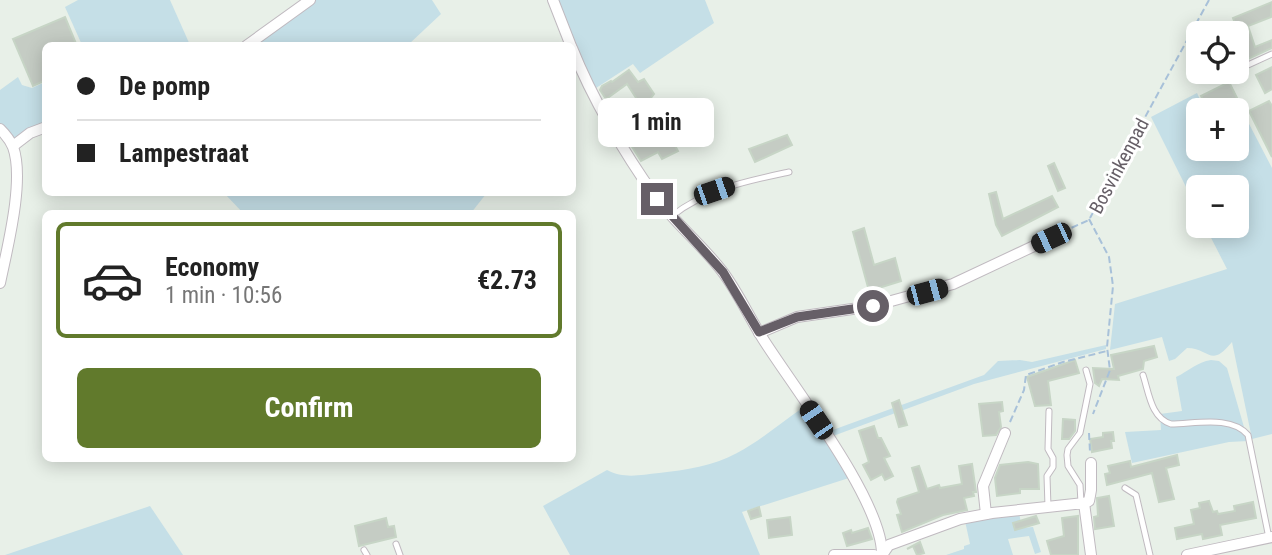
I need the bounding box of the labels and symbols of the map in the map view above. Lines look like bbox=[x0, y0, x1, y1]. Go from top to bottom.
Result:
callout: 1 min bbox=[599, 97, 715, 146]
street label: Bosvinkenpad bbox=[1084, 114, 1154, 218]
car bbox=[691, 174, 738, 208]
route end bbox=[641, 183, 673, 215]
car bbox=[1028, 220, 1075, 256]
car bbox=[904, 276, 951, 308]
route start bbox=[857, 290, 889, 322]
car bbox=[796, 397, 837, 443]

